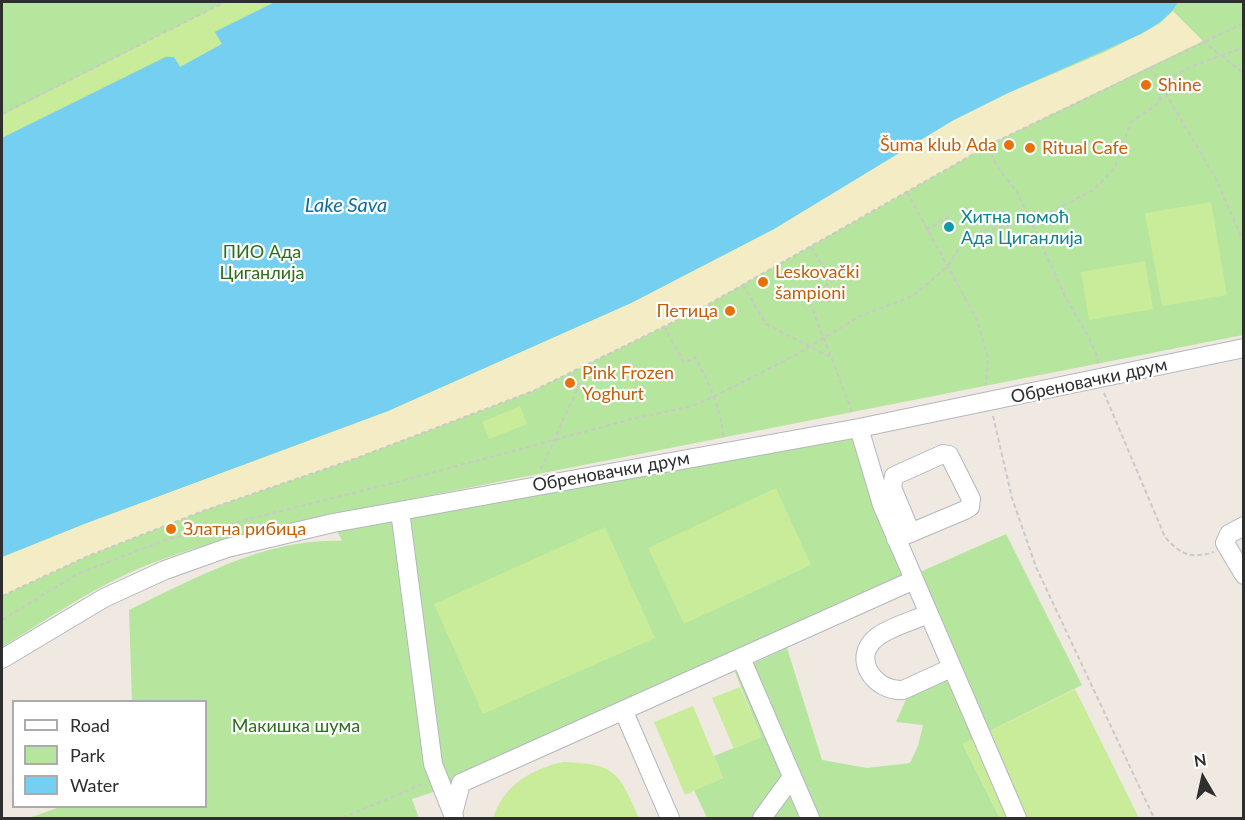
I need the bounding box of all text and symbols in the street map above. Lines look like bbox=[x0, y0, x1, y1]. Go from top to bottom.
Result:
place label: Shine bbox=[1158, 74, 1202, 96]
marker: Shine bbox=[1139, 78, 1153, 92]
place label: Šuma klub Ada bbox=[880, 134, 997, 156]
place label: Ritual Cafe bbox=[1042, 137, 1128, 159]
marker: Šuma klub Ada bbox=[1002, 138, 1016, 152]
marker: Ritual Cafe bbox=[1023, 141, 1037, 155]
water label: Lake Sava bbox=[305, 194, 387, 218]
place label: Хитна помоћ Ада Циганлија bbox=[961, 206, 1083, 248]
marker: Хитна помоћ Ада Циганлија bbox=[942, 220, 956, 234]
park label: ПИО Ада Циганлија bbox=[220, 241, 304, 284]
place label: Leskovački šampioni bbox=[775, 261, 860, 304]
marker: Leskovački šampioni bbox=[756, 275, 770, 289]
place label: Петица bbox=[656, 300, 718, 322]
marker: Петица bbox=[723, 304, 737, 318]
street label: Обреновачки друм bbox=[1009, 354, 1169, 408]
place label: Pink Frozen Yoghurt bbox=[582, 362, 674, 404]
marker: Pink Frozen Yoghurt bbox=[563, 376, 577, 390]
street label: Обреновачки друм bbox=[531, 448, 691, 496]
place label: Златна рибица bbox=[183, 518, 306, 540]
marker: Златна рибица bbox=[164, 522, 178, 536]
legend bbox=[12, 700, 207, 808]
text: Road bbox=[70, 714, 110, 736]
park label: Макишка шума bbox=[232, 715, 360, 737]
text: Park bbox=[70, 744, 105, 766]
north arrow bbox=[1173, 748, 1233, 808]
text: N bbox=[1193, 749, 1208, 770]
text: Water bbox=[70, 774, 119, 796]

